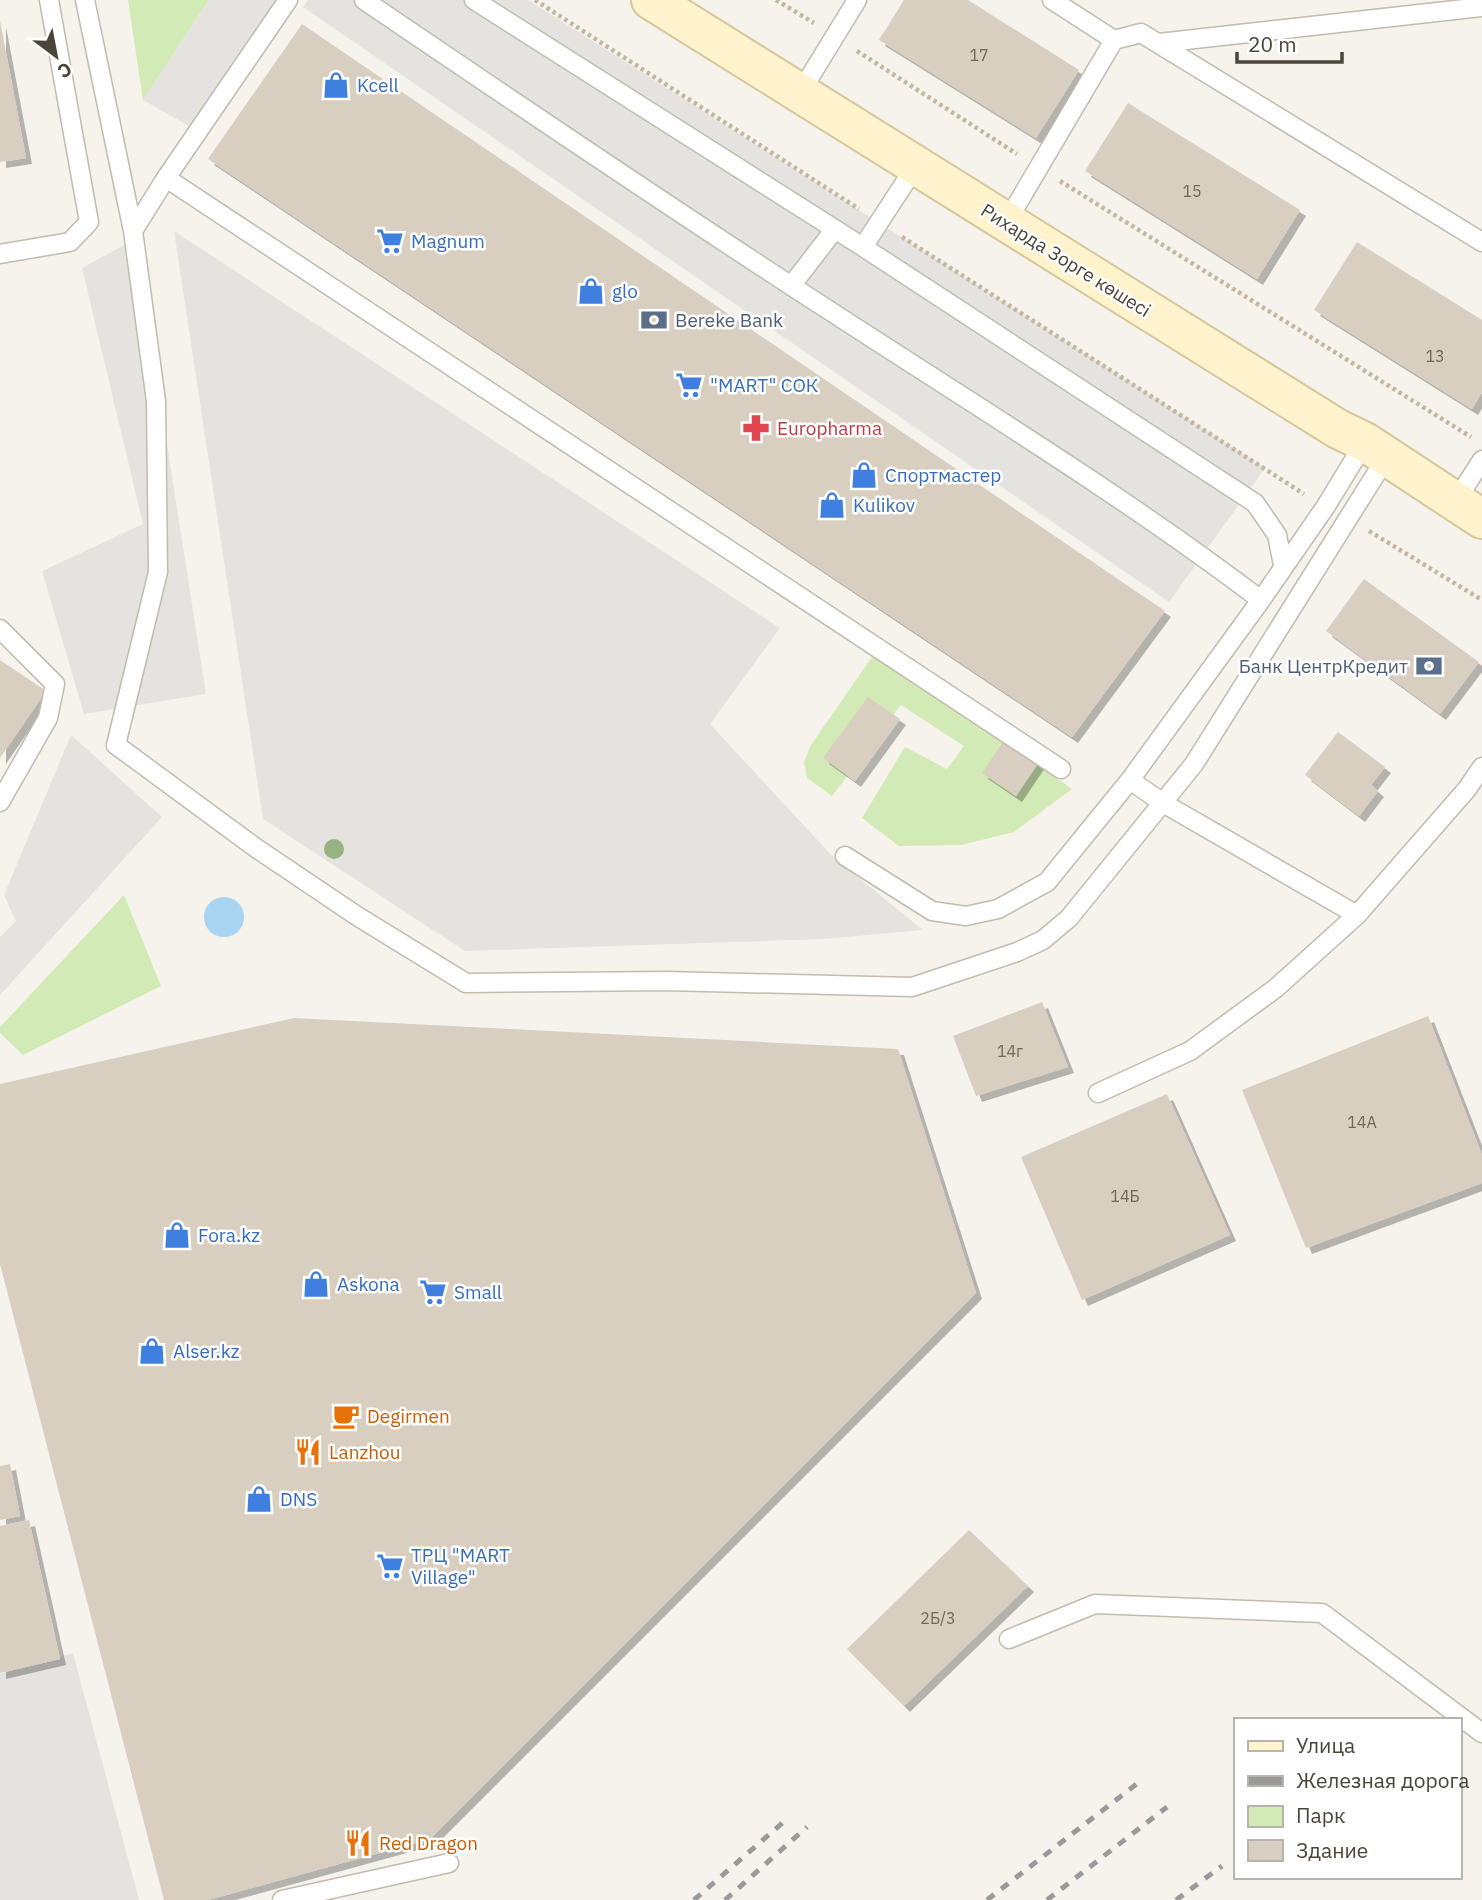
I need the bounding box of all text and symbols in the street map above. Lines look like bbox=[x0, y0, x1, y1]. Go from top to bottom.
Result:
north arrow bbox=[21, 21, 91, 91]
scale bar bbox=[1237, 21, 1342, 65]
text: 20 m bbox=[1248, 30, 1297, 58]
house number: 17 bbox=[969, 45, 989, 65]
text: С bbox=[53, 57, 77, 84]
shop icon: Kcell bbox=[321, 70, 351, 100]
place label: Kcell bbox=[357, 73, 399, 97]
house number: 15 bbox=[1182, 181, 1202, 201]
street label: Рихарда Зорге көшесі bbox=[977, 198, 1155, 322]
supermarket icon: Magnum bbox=[375, 226, 405, 256]
place label: Magnum bbox=[411, 229, 485, 253]
shop icon: glo bbox=[576, 276, 606, 306]
place label: glo bbox=[612, 279, 638, 303]
bank icon: Bereke Bank bbox=[639, 305, 669, 335]
place label: Bereke Bank bbox=[675, 308, 783, 332]
house number: 13 bbox=[1425, 346, 1445, 366]
supermarket icon: "MART" СОК bbox=[674, 370, 704, 400]
place label: "MART" СОК bbox=[710, 373, 818, 397]
pharmacy icon: Europharma bbox=[741, 413, 771, 443]
place label: Europharma bbox=[777, 416, 882, 440]
shop icon: Спортмастер bbox=[849, 460, 879, 490]
place label: Спортмастер bbox=[885, 463, 1001, 487]
shop icon: Kulikov bbox=[817, 490, 847, 520]
place label: Kulikov bbox=[853, 493, 915, 517]
bank icon: Банк ЦентрКредит bbox=[1414, 651, 1444, 681]
place label: Банк ЦентрКредит bbox=[1239, 654, 1408, 678]
house number: 14г bbox=[997, 1041, 1023, 1061]
house number: 14А bbox=[1347, 1112, 1377, 1132]
house number: 14Б bbox=[1110, 1186, 1140, 1206]
shop icon: Fora.kz bbox=[162, 1220, 192, 1250]
place label: Fora.kz bbox=[198, 1223, 260, 1247]
shop icon: Askona bbox=[301, 1269, 331, 1299]
place label: Askona bbox=[337, 1272, 400, 1296]
supermarket icon: Small bbox=[418, 1277, 448, 1307]
place label: Small bbox=[454, 1280, 502, 1304]
shop icon: Alser.kz bbox=[137, 1336, 167, 1366]
place label: Alser.kz bbox=[173, 1339, 240, 1363]
cafe icon: Degirmen bbox=[331, 1401, 361, 1431]
place label: Degirmen bbox=[367, 1404, 450, 1428]
restaurant icon: Lanzhou bbox=[293, 1437, 323, 1467]
place label: Lanzhou bbox=[329, 1440, 400, 1464]
shop icon: DNS bbox=[244, 1484, 274, 1514]
place label: DNS bbox=[280, 1487, 317, 1511]
place label: ТРЦ "MART Village" bbox=[411, 1543, 510, 1589]
supermarket icon: ТРЦ "MART Village" bbox=[375, 1551, 405, 1581]
house number: 2Б/3 bbox=[920, 1608, 956, 1628]
legend bbox=[1234, 1718, 1461, 1879]
text: Улица bbox=[1296, 1731, 1355, 1759]
text: Железная дорога bbox=[1296, 1766, 1469, 1794]
text: Парк bbox=[1296, 1801, 1346, 1829]
restaurant icon: Red Dragon bbox=[343, 1828, 373, 1858]
place label: Red Dragon bbox=[379, 1831, 478, 1855]
text: Здание bbox=[1296, 1836, 1368, 1864]

